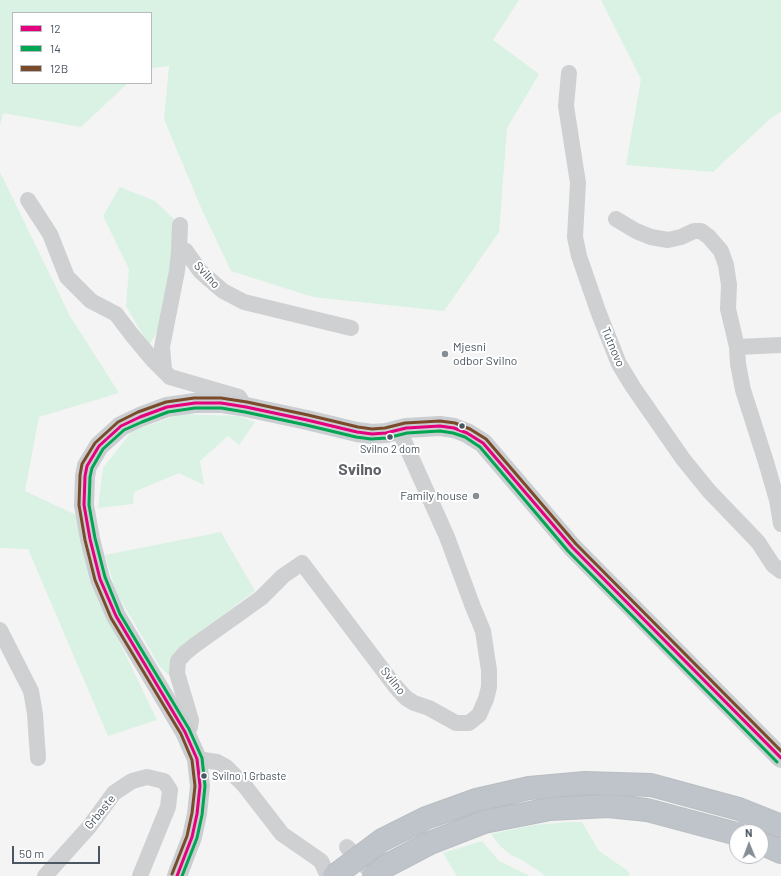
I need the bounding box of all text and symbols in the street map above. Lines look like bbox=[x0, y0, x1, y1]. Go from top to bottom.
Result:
legend bbox=[12, 12, 152, 84]
text: 12 bbox=[50, 21, 61, 35]
text: 14 bbox=[50, 41, 61, 55]
text: 12B bbox=[50, 61, 68, 75]
street label: Svilno bbox=[191, 259, 223, 291]
street label: Tutnovo bbox=[598, 325, 628, 369]
place label: Mjesni odbor Svilno bbox=[453, 340, 517, 368]
marker: Mjesni odbor Svilno bbox=[440, 349, 450, 359]
unlabelled marker bbox=[457, 421, 467, 431]
marker: Svilno 2 dom bbox=[385, 432, 395, 442]
place label: Svilno 2 dom bbox=[360, 442, 420, 456]
district label: Svilno bbox=[338, 460, 382, 480]
place label: Family house bbox=[400, 489, 468, 503]
marker: Family house bbox=[471, 491, 481, 501]
street label: Svilno bbox=[378, 664, 408, 698]
place label: Svilno 1 Grbaste bbox=[212, 769, 286, 783]
marker: Svilno 1 Grbaste bbox=[199, 771, 209, 781]
street label: Grbaste bbox=[82, 792, 118, 832]
north arrow bbox=[729, 824, 769, 864]
text: N bbox=[745, 826, 753, 839]
scale bar bbox=[14, 838, 102, 864]
text: 50 m bbox=[19, 846, 44, 860]

